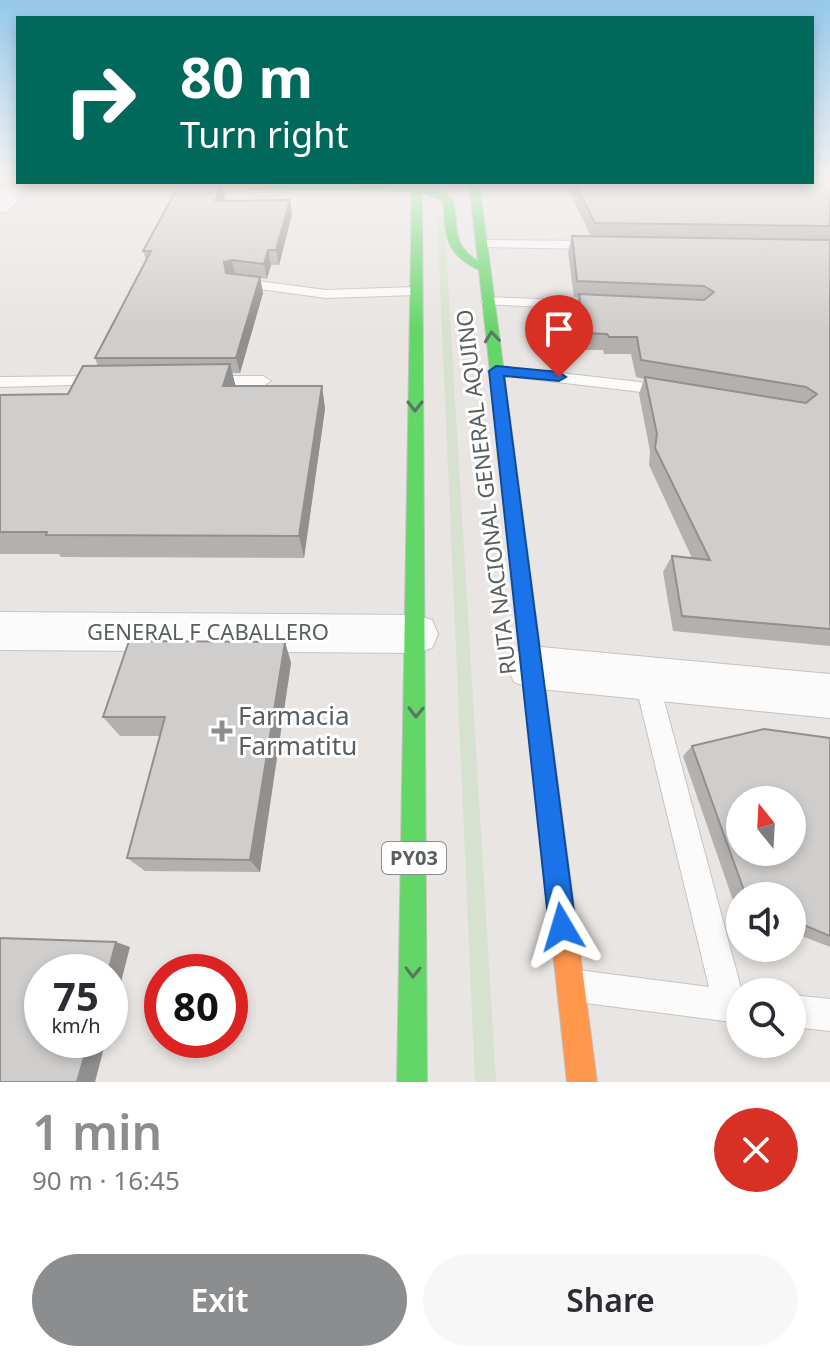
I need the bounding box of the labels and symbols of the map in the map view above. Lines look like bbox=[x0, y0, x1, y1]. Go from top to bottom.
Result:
pin bbox=[525, 295, 593, 377]
street label: RUTA NACIONAL GENERAL AQUINO bbox=[448, 308, 522, 676]
one-way arrow bbox=[484, 330, 501, 343]
one-way arrow bbox=[406, 400, 424, 413]
street label: GENERAL F CABALLERO bbox=[87, 616, 329, 646]
place label: Farmacia Farmatitu bbox=[238, 697, 357, 763]
one-way arrow bbox=[407, 706, 424, 719]
marker: Farmacia Farmatitu bbox=[213, 722, 231, 740]
north arrow bbox=[726, 786, 806, 866]
road number: PY03 bbox=[382, 842, 446, 874]
position arrow bbox=[520, 885, 604, 969]
speed limit sign: 80 bbox=[144, 954, 248, 1058]
one-way arrow bbox=[404, 966, 422, 979]

